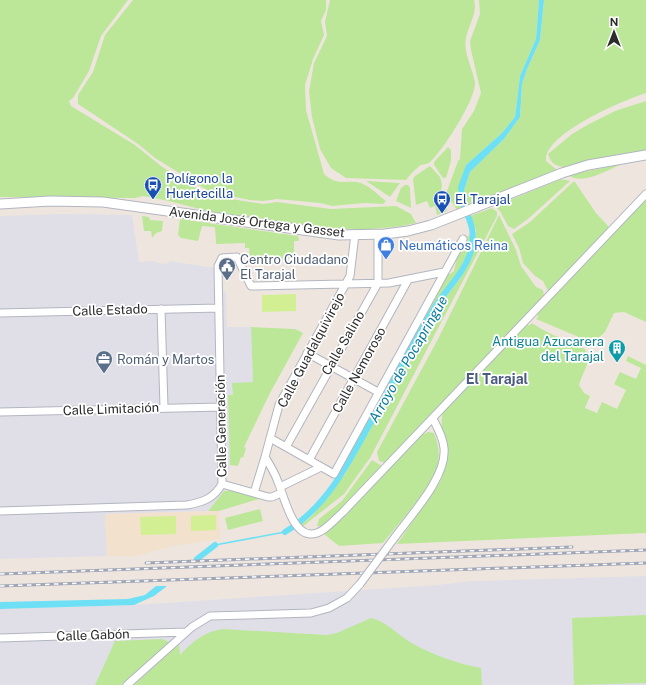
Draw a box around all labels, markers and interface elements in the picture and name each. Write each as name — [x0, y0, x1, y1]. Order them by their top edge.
north arrow — [594, 12, 634, 52]
text: N — [610, 16, 618, 28]
place label: Polígono la Huertecilla — [166, 171, 233, 201]
bus stop icon: Polígono la Huertecilla — [143, 175, 163, 200]
bus stop icon: El Tarajal — [432, 189, 452, 214]
place label: El Tarajal — [455, 192, 511, 207]
street label: Avenida José Ortega y Gasset — [168, 204, 346, 240]
shop icon: Neumáticos Reina — [376, 235, 396, 260]
place label: Neumáticos Reina — [399, 238, 508, 253]
place label: Centro Ciudadano El Tarajal — [240, 252, 348, 282]
public building icon: Centro Ciudadano El Tarajal — [217, 256, 237, 281]
street label: Calle Guadalquivirejo — [274, 290, 348, 410]
water label: Arroyo de Pocapringue — [365, 293, 451, 425]
street label: Calle Estado — [72, 301, 148, 319]
street label: Calle Salino — [319, 308, 367, 378]
street label: Calle Nemoroso — [329, 324, 389, 416]
place label: Antigua Azucarera del Tarajal — [492, 334, 604, 364]
building icon: Antigua Azucarera del Tarajal — [607, 338, 627, 363]
office icon: Román y Martos — [94, 349, 114, 374]
place label: Román y Martos — [117, 352, 214, 367]
district label: El Tarajal — [466, 371, 529, 387]
street label: Calle Generación — [213, 375, 229, 477]
street label: Calle Limitación — [63, 400, 159, 418]
street label: Calle Gabón — [56, 626, 130, 644]

